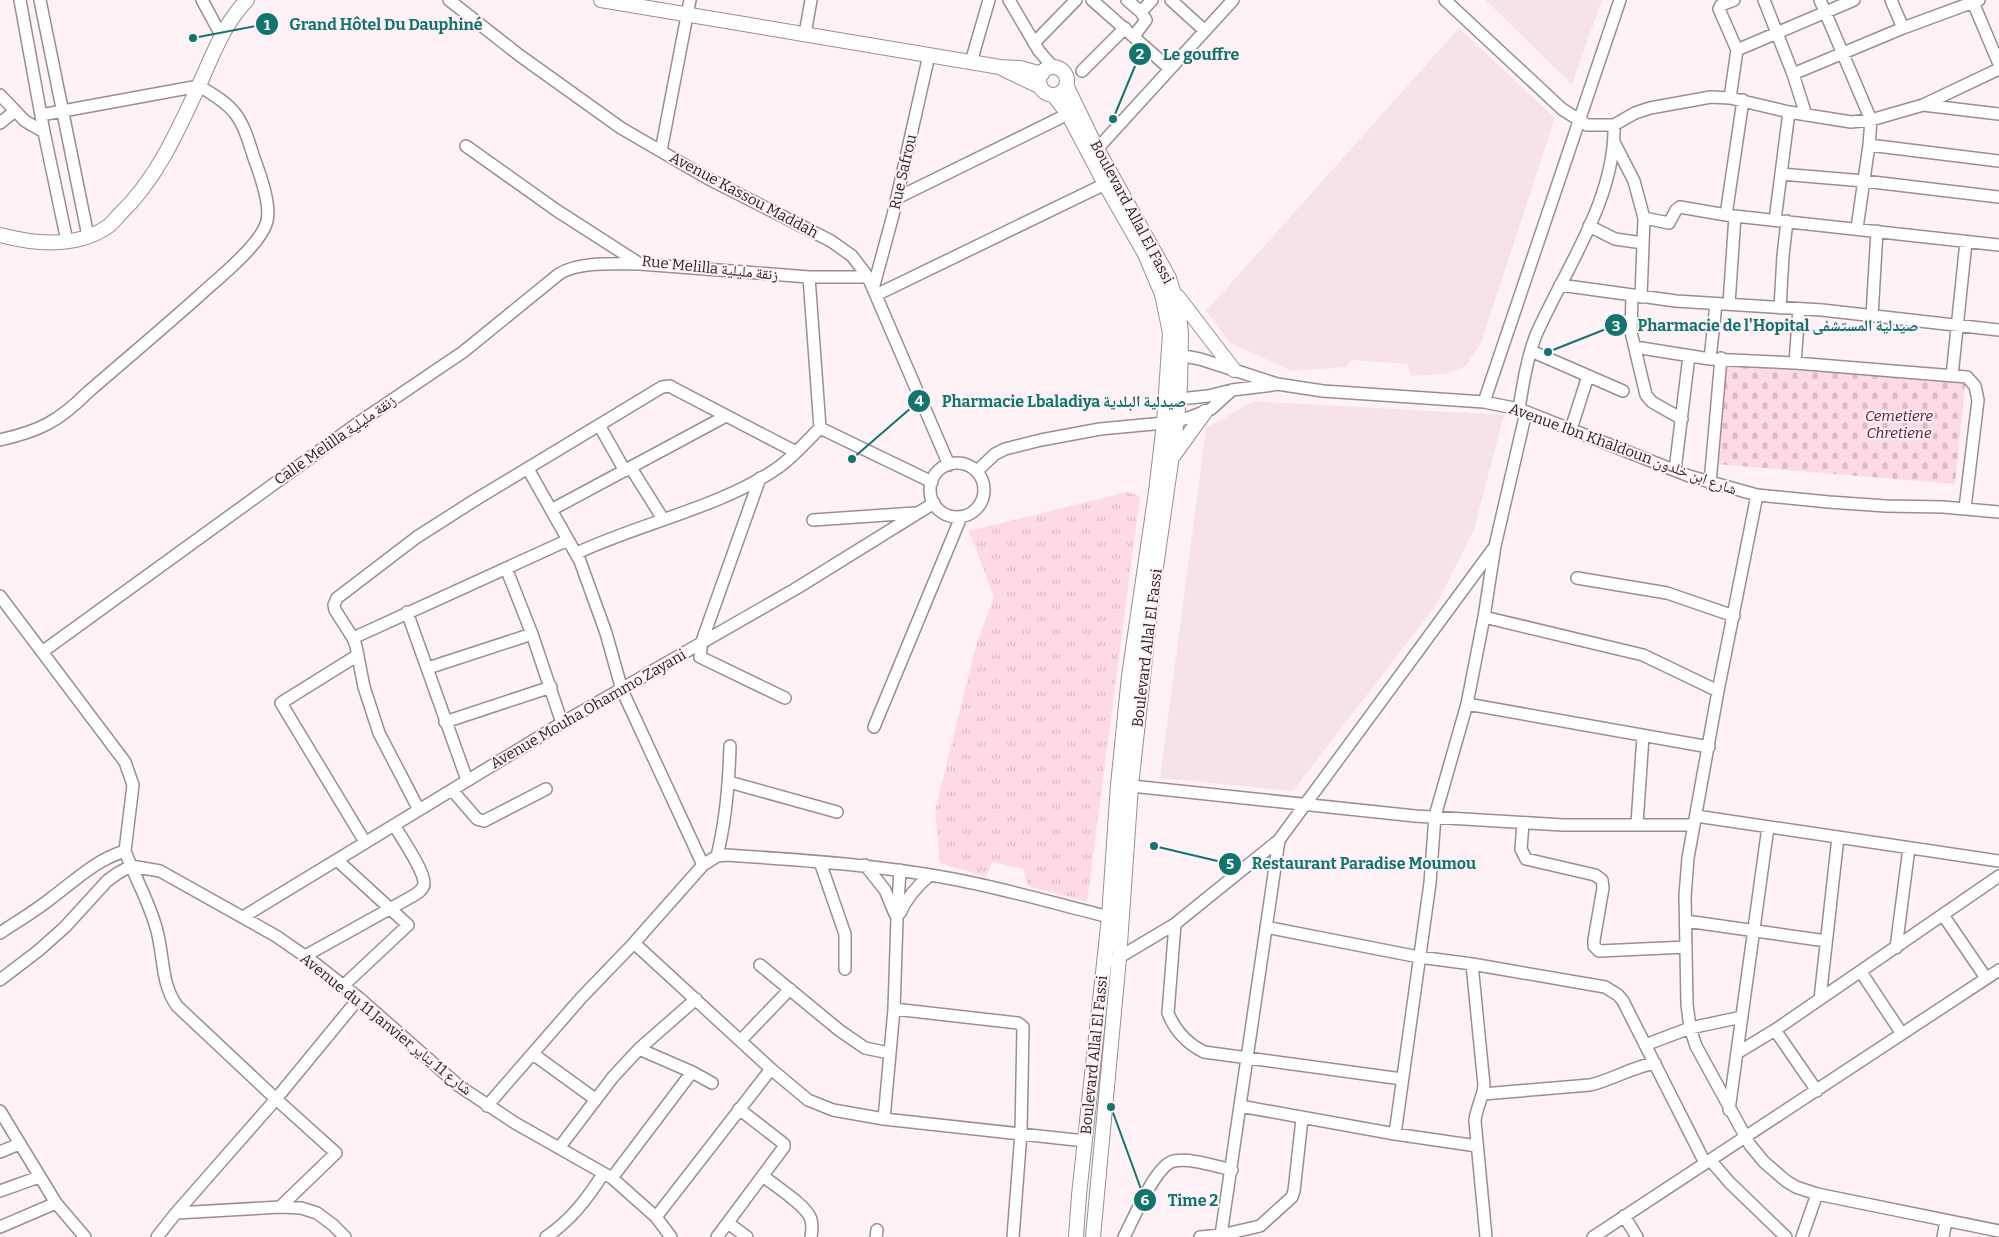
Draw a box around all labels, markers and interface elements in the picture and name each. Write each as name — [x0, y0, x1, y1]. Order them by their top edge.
callout: Grand Hôtel Du Dauphiné — [254, 9, 492, 40]
text: Grand Hôtel Du Dauphiné — [289, 15, 483, 34]
text: 1 — [264, 16, 271, 34]
callout: Le gouffre — [1128, 38, 1249, 69]
text: 2 — [1136, 45, 1144, 63]
text: Le gouffre — [1163, 45, 1239, 64]
street label: Rue Safrou — [886, 133, 920, 211]
street label: Boulevard Allal El Fassi — [1087, 137, 1178, 287]
street label: Avenue Kassou Maddah — [667, 148, 822, 242]
street label: Rue Melilla زنقة مليلية — [641, 252, 779, 284]
callout: Pharmacie de l'Hopital صيدلية المستشفى — [1603, 310, 1929, 341]
text: Pharmacie de l'Hopital صيدلية المستشفى — [1638, 316, 1918, 335]
text: 3 — [1612, 317, 1620, 335]
callout: Pharmacie Lbaladiya صيدلية البلدية — [907, 385, 1196, 416]
street label: Calle Melilla زنقة مليلية — [271, 391, 399, 489]
text: 4 — [914, 392, 924, 410]
text: Pharmacie Lbaladiya صيدلية البلدية — [942, 392, 1186, 411]
street label: Avenue Ibn Khaldoun شارع ابن خلدون — [1506, 399, 1739, 500]
park label: Cemetiere Chretiene — [1865, 407, 1933, 442]
street label: Boulevard Allal El Fassi — [1128, 567, 1166, 728]
street label: Avenue Mouha Ohammo Zayani — [487, 645, 690, 773]
callout: Restaurant Paradise Moumou — [1217, 848, 1486, 879]
text: Restaurant Paradise Moumou — [1252, 854, 1476, 873]
text: 5 — [1226, 855, 1234, 873]
street label: Avenue du 11 Janvier شارع 11 يناير — [296, 949, 475, 1100]
street label: Boulevard Allal El Fassi — [1077, 974, 1111, 1135]
callout: Time 2 — [1132, 1185, 1228, 1216]
text: 6 — [1141, 1191, 1150, 1209]
text: Time 2 — [1168, 1191, 1218, 1210]

